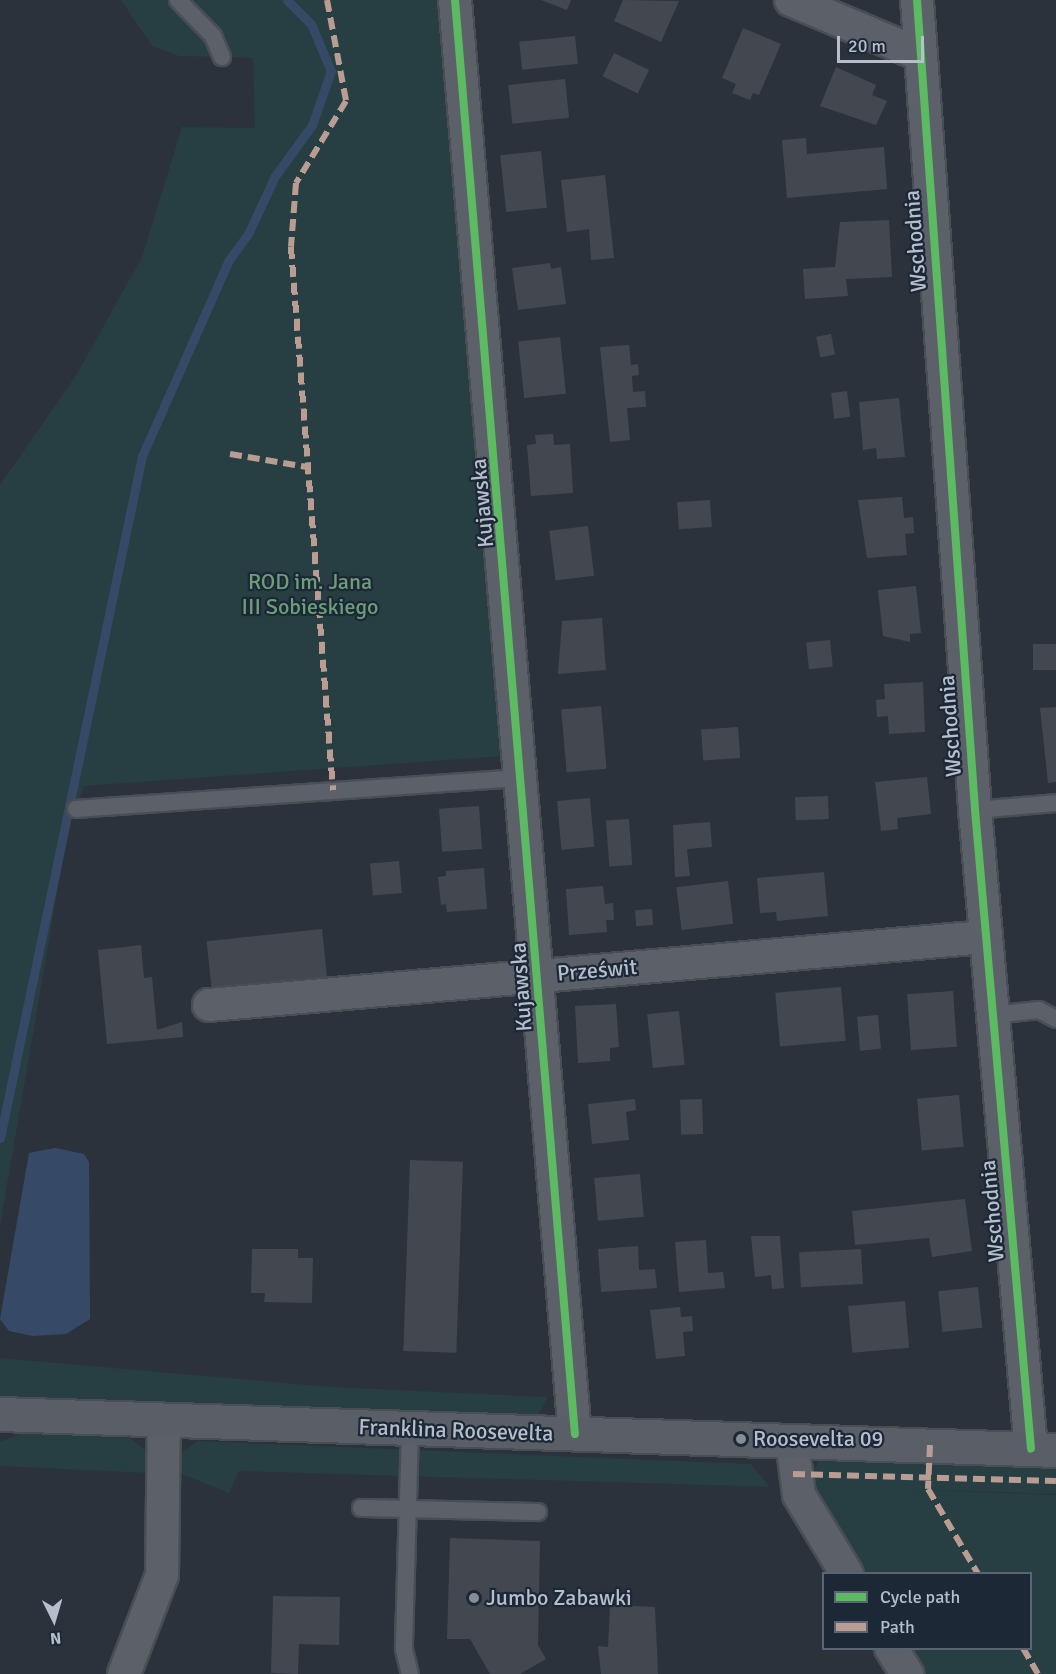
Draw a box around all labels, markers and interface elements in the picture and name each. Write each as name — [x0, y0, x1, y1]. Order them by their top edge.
scale bar — [840, 24, 927, 62]
text: 20 m — [848, 35, 886, 57]
street label: Wschodnia — [898, 189, 932, 293]
street label: Kujawska — [465, 457, 499, 549]
park label: ROD im. Jana III Sobieskiego — [242, 568, 378, 620]
street label: Wschodnia — [933, 674, 967, 778]
street label: Kujawska — [505, 941, 537, 1033]
street label: Prześwit — [556, 953, 638, 987]
street label: Wschodnia — [974, 1159, 1010, 1263]
street label: Franklina Roosevelta — [358, 1413, 554, 1447]
place label: Roosevelta 09 — [753, 1426, 883, 1452]
marker: Roosevelta 09 — [734, 1432, 748, 1446]
legend — [822, 1572, 1032, 1650]
place label: Jumbo Zabawki — [486, 1585, 632, 1611]
text: Cycle path — [880, 1586, 960, 1608]
north arrow — [24, 1590, 84, 1650]
marker: Jumbo Zabawki — [467, 1591, 481, 1605]
text: Path — [880, 1616, 915, 1638]
text: N — [49, 1627, 62, 1648]

